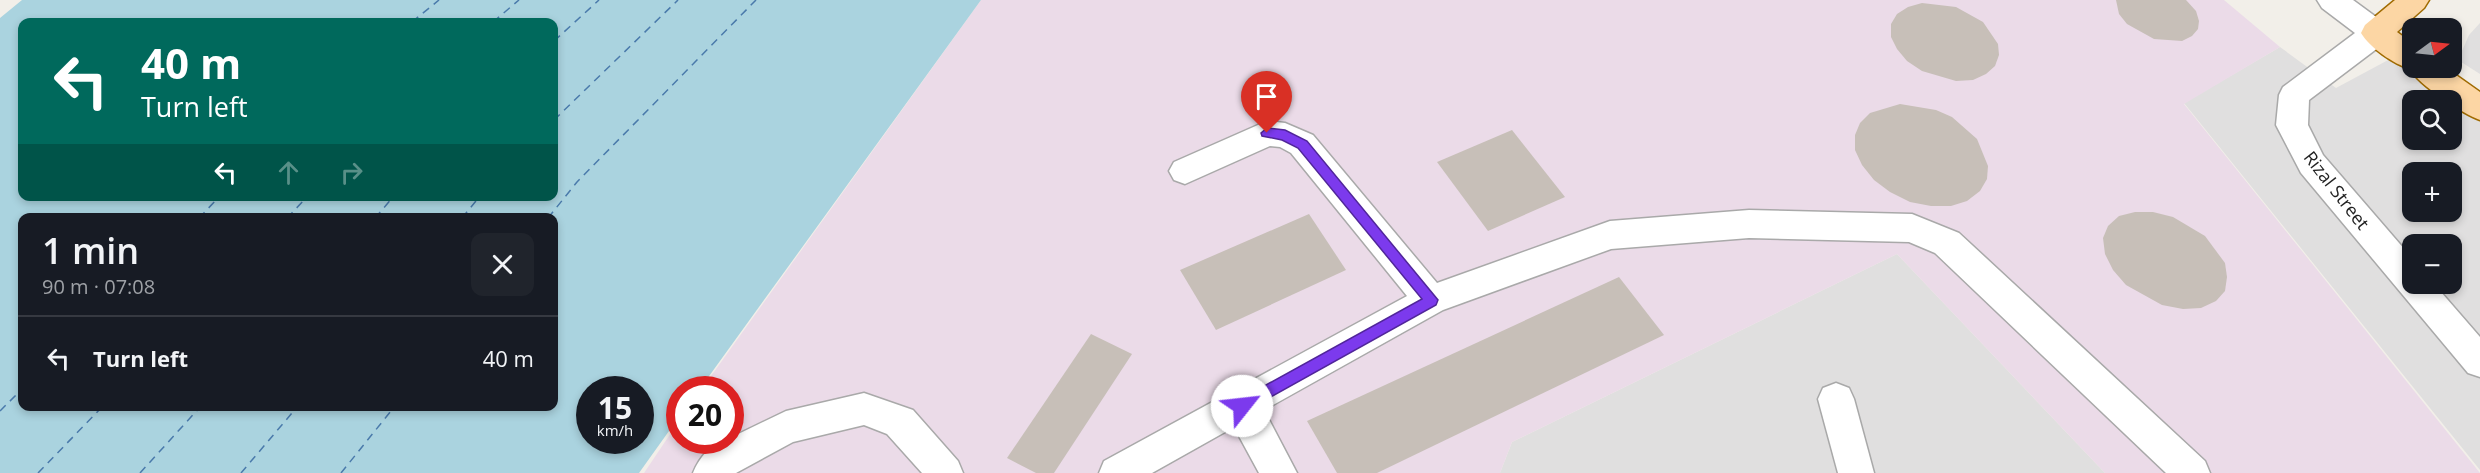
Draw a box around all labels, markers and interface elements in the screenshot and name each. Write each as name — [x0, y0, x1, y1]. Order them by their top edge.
north arrow — [2402, 18, 2462, 78]
map controls — [2402, 18, 2462, 294]
text: 40 m — [141, 34, 241, 91]
icon: left — [42, 42, 120, 120]
pin — [1241, 71, 1292, 133]
icon: arrive — [1250, 80, 1283, 113]
text: Turn left — [141, 88, 248, 125]
button: search — [2402, 90, 2462, 150]
street label: Rizal Street — [2299, 146, 2375, 234]
icon: left — [209, 156, 242, 189]
icon: ahead — [272, 156, 305, 189]
icon: right — [335, 156, 368, 189]
button: + — [2402, 162, 2462, 222]
text: 1 min — [42, 226, 139, 275]
button: close — [471, 233, 534, 296]
button: − — [2402, 234, 2462, 294]
text: 90 m · 07:08 — [42, 273, 155, 300]
icon: left — [42, 342, 75, 375]
text: Turn left — [93, 343, 188, 373]
text: 40 m — [483, 343, 534, 373]
position arrow — [1210, 374, 1274, 438]
speed limit sign: 20 — [666, 376, 744, 454]
text: 15 — [598, 387, 632, 428]
text: km/h — [597, 420, 633, 440]

